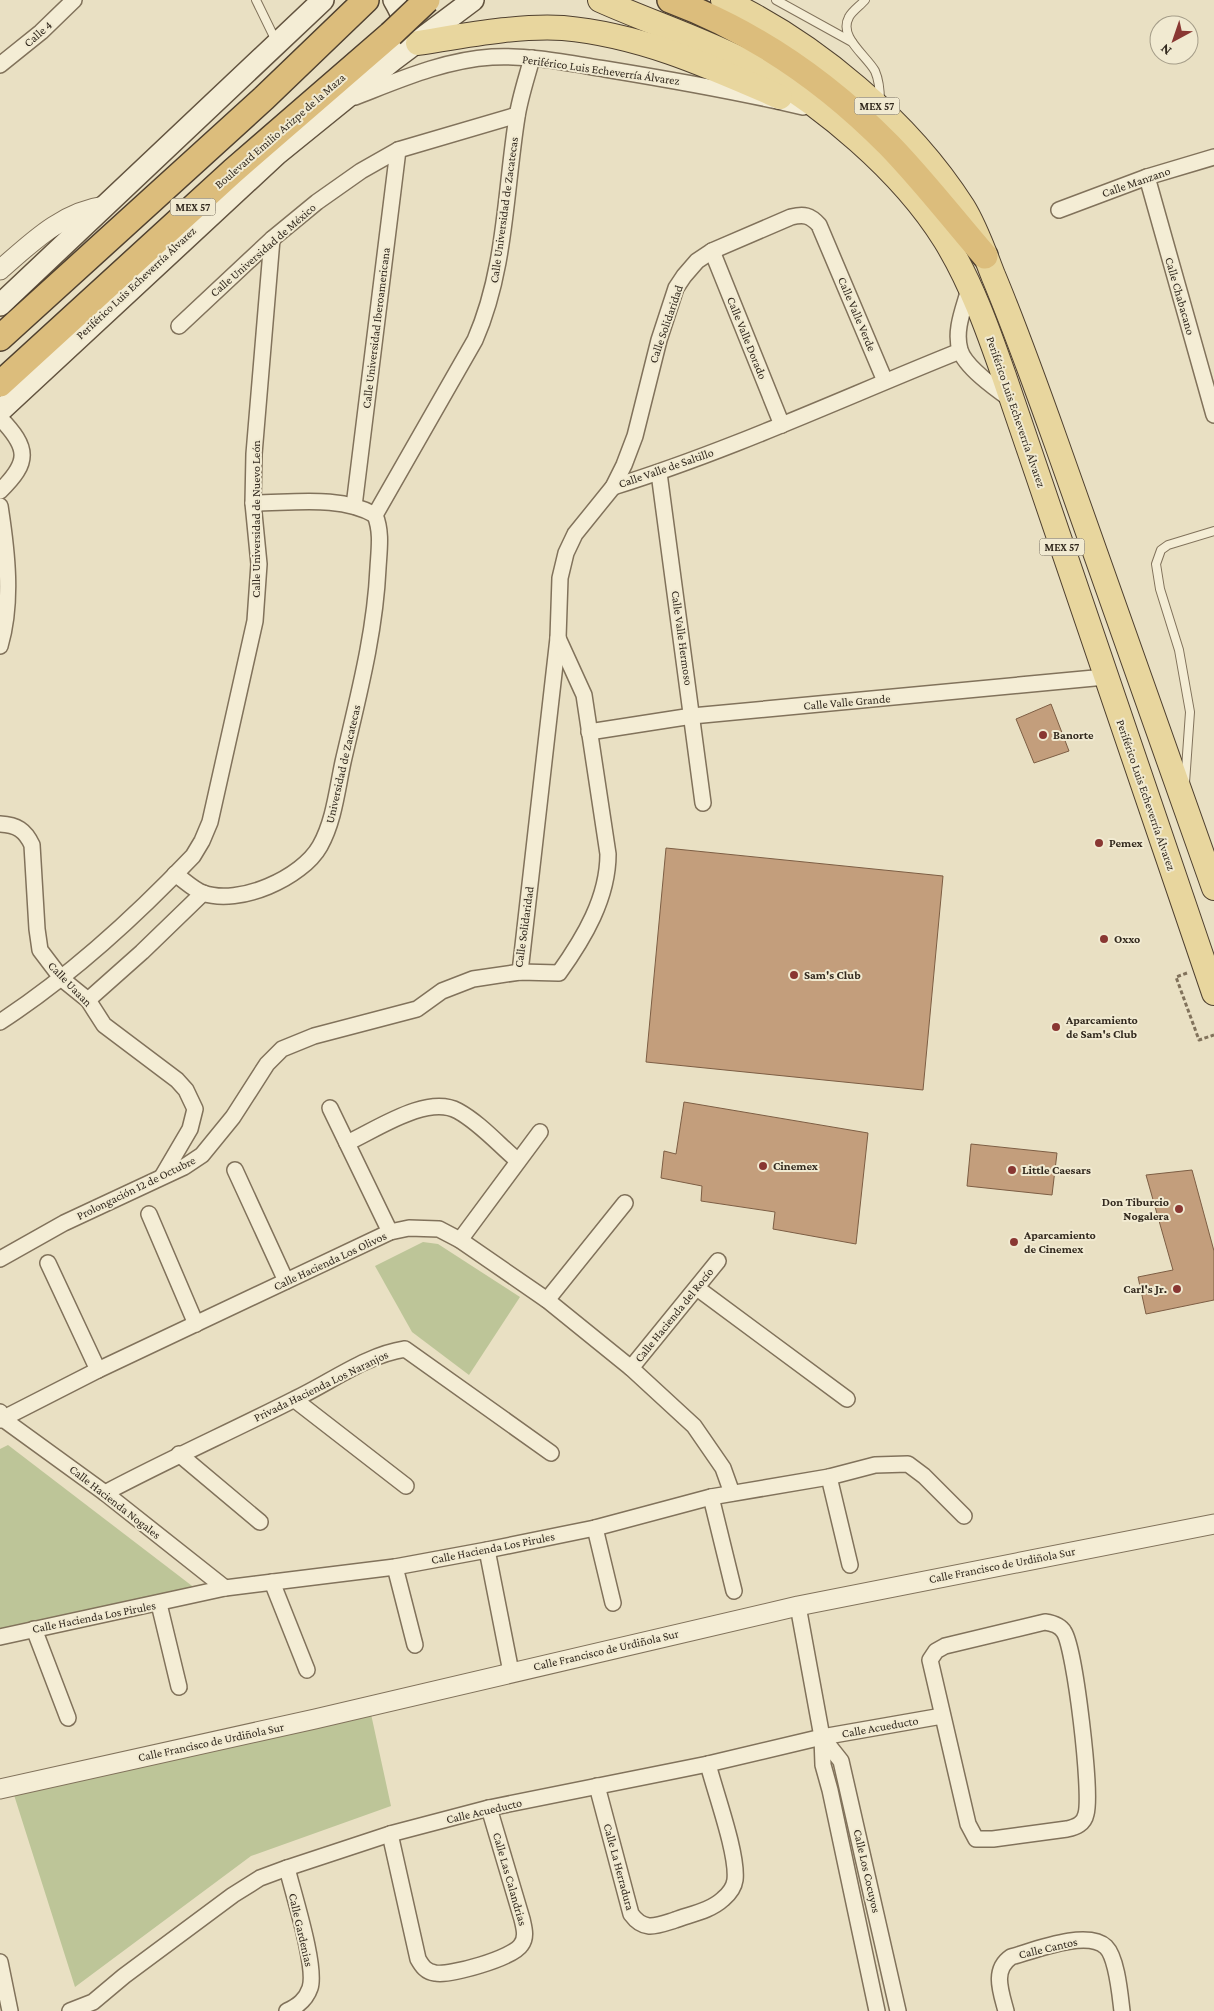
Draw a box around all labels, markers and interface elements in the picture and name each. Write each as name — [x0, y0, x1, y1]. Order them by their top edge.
north arrow — [1149, 15, 1199, 65]
street label: Calle 4 — [21, 18, 55, 50]
text: N — [1156, 40, 1174, 59]
street label: Periférico Luis Echeverría Álvarez — [521, 52, 681, 88]
street label: Boulevard Emilio Arizpe de la Maza — [212, 70, 349, 192]
road number: MEX 57 — [854, 98, 900, 114]
street label: Calle Universidad de Zacatecas — [487, 136, 521, 284]
street label: Calle Manzano — [1100, 164, 1172, 200]
road number: MEX 57 — [170, 198, 216, 216]
street label: Calle Universidad de México — [207, 200, 319, 300]
street label: Periférico Luis Echeverría Álvarez — [73, 224, 199, 342]
street label: Calle Universidad Iberoamericana — [359, 246, 393, 409]
street label: Calle Chabacano — [1162, 256, 1198, 336]
street label: Calle Valle Verde — [835, 275, 879, 353]
street label: Calle Solidaridad — [646, 282, 686, 365]
street label: Calle Valle Dorado — [724, 295, 770, 381]
street label: Periférico Luis Echeverría Álvarez — [984, 335, 1048, 489]
street label: Calle Universidad de Nuevo León — [249, 440, 263, 598]
street label: Calle Valle de Saltillo — [617, 445, 715, 491]
road number: MEX 57 — [1040, 538, 1084, 556]
street label: Calle Valle Hermoso — [668, 590, 696, 686]
street label: Calle Valle Grande — [803, 691, 891, 713]
street label: Universidad de Zacatecas — [323, 703, 364, 825]
street label: Periférico Luis Echeverría Álvarez — [1114, 718, 1178, 872]
place label: Banorte — [1053, 728, 1094, 742]
marker: Banorte — [1037, 729, 1049, 741]
place label: Pemex — [1109, 836, 1144, 850]
marker: Pemex — [1093, 837, 1105, 849]
street label: Calle Solidaridad — [511, 885, 537, 968]
place label: Oxxo — [1114, 932, 1140, 946]
marker: Oxxo — [1098, 933, 1110, 945]
street label: Calle Uaaan — [45, 959, 95, 1010]
place label: Sam's Club — [804, 968, 861, 982]
marker: Sam's Club — [788, 969, 800, 981]
place label: Aparcamiento de Sam's Club — [1065, 1013, 1138, 1041]
marker: Aparcamiento de Sam's Club — [1050, 1021, 1062, 1033]
street label: Prolongación 12 de Octubre — [74, 1153, 198, 1223]
place label: Cinemex — [773, 1159, 819, 1173]
marker: Cinemex — [757, 1160, 769, 1172]
place label: Little Caesars — [1022, 1163, 1091, 1177]
marker: Little Caesars — [1006, 1164, 1018, 1176]
place label: Don Tiburcio Nogalera — [1102, 1195, 1169, 1223]
marker: Don Tiburcio Nogalera — [1173, 1203, 1185, 1215]
place label: Aparcamiento de Cinemex — [1023, 1228, 1096, 1256]
street label: Calle Hacienda Los Olivos — [271, 1229, 389, 1293]
marker: Aparcamiento de Cinemex — [1008, 1236, 1020, 1248]
street label: Calle Hacienda del Rocío — [632, 1265, 716, 1365]
place label: Carl's Jr. — [1123, 1282, 1167, 1296]
marker: Carl's Jr. — [1171, 1283, 1183, 1295]
street label: Privada Hacienda Los Naranjos — [251, 1347, 391, 1425]
street label: Calle Hacienda Nogales — [67, 1462, 164, 1542]
street label: Calle Hacienda Los Pirules — [430, 1529, 556, 1567]
street label: Calle Francisco de Urdiñola Sur — [928, 1544, 1077, 1586]
street label: Calle Hacienda Los Pirules — [31, 1598, 157, 1636]
street label: Calle Francisco de Urdiñola Sur — [532, 1626, 681, 1674]
street label: Calle Acueducto — [841, 1713, 919, 1741]
street label: Calle Francisco de Urdiñola Sur — [137, 1720, 286, 1764]
street label: Calle Acueducto — [445, 1795, 523, 1827]
street label: Calle La Herradura — [601, 1822, 637, 1912]
street label: Calle Los Cocuyos — [851, 1828, 884, 1915]
street label: Calle Las Calandrias — [490, 1831, 530, 1928]
street label: Calle Gardenias — [286, 1892, 316, 1968]
street label: Calle Cantos — [1017, 1934, 1079, 1962]

